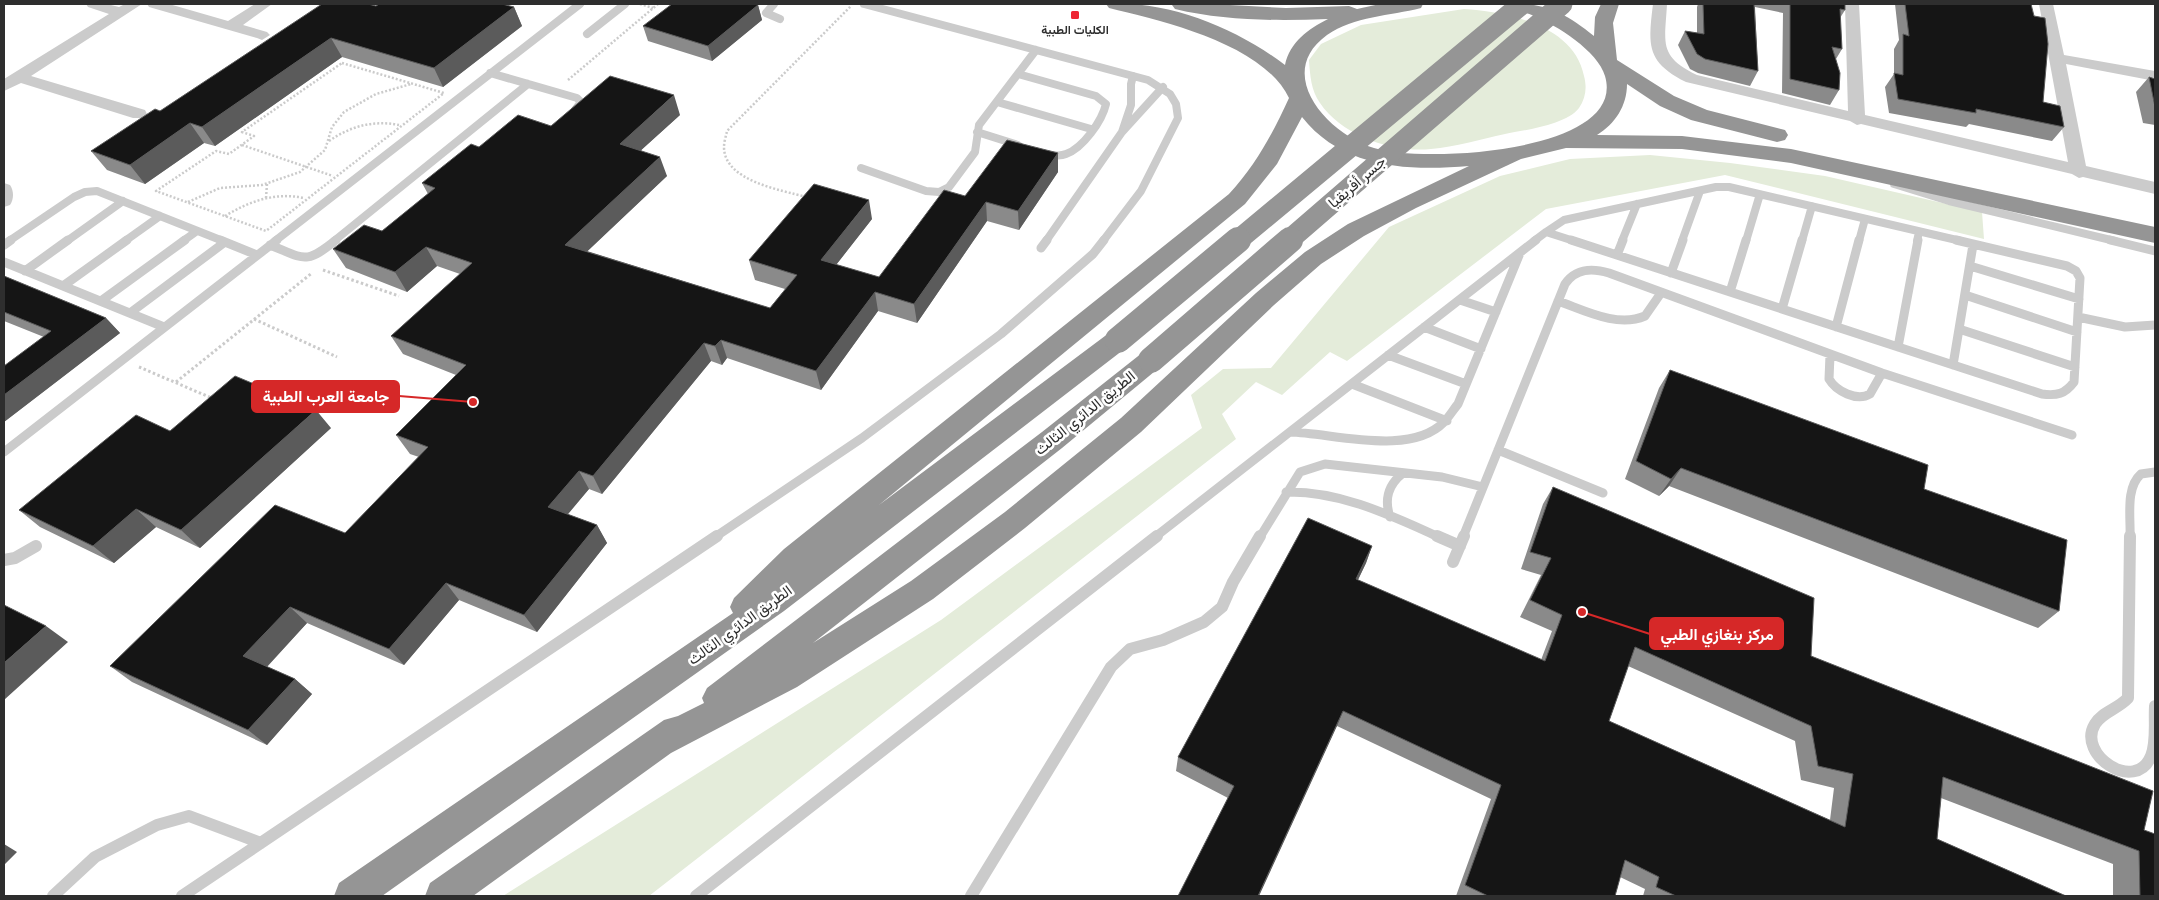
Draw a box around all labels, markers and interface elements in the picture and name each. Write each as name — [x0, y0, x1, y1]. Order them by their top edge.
marker: الكليات الطبية — [1069, 9, 1081, 21]
place label: الكليات الطبية — [1041, 23, 1109, 37]
street label: جسر أفريقيا — [1325, 152, 1389, 212]
street label: الطريق الدائري الثالث — [1031, 367, 1141, 462]
callout: جامعة العرب الطبية — [252, 381, 399, 412]
text: جامعة العرب الطبية — [263, 387, 389, 407]
street label: الطريق الدائري الثالث — [685, 581, 798, 672]
callout: مركز بنغازي الطبي — [1650, 618, 1783, 649]
text: مركز بنغازي الطبي — [1660, 625, 1774, 648]

